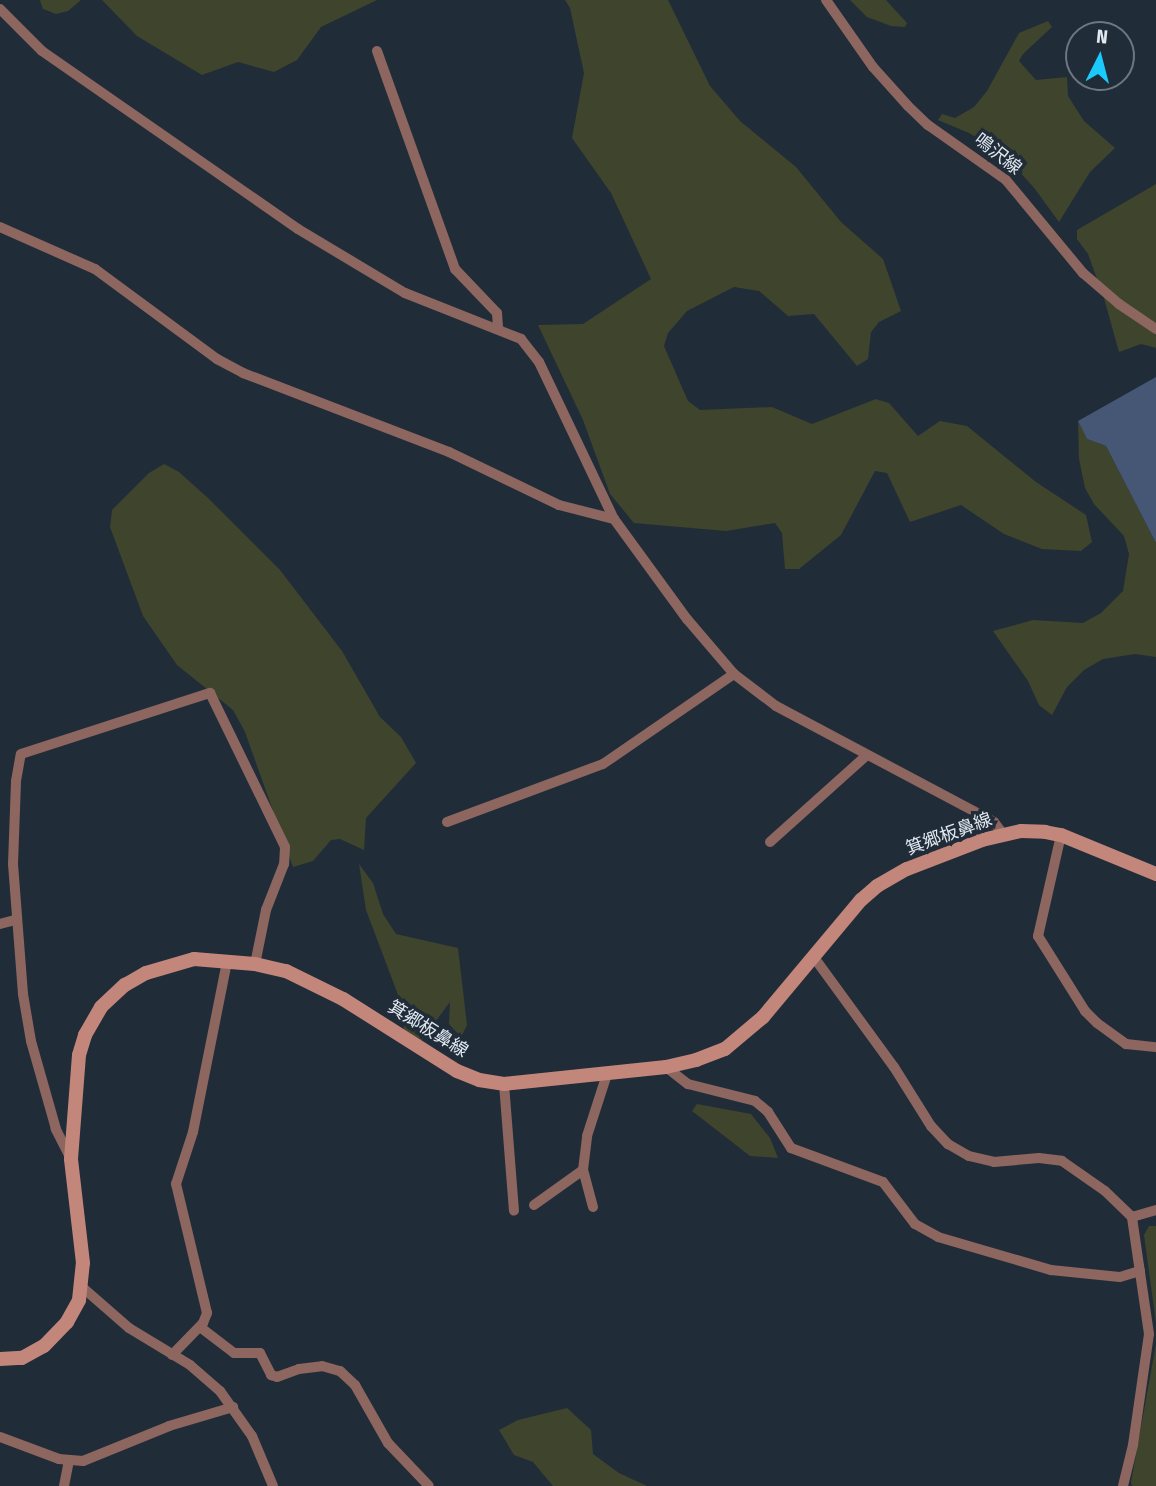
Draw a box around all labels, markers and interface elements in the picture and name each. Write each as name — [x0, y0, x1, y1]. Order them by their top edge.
north arrow — [1065, 21, 1135, 91]
text: N — [1095, 25, 1109, 49]
street label: 鳴沢線 — [970, 129, 1026, 179]
street label: 箕郷板鼻線 — [903, 808, 995, 860]
street label: 箕郷板鼻線 — [384, 996, 472, 1062]

